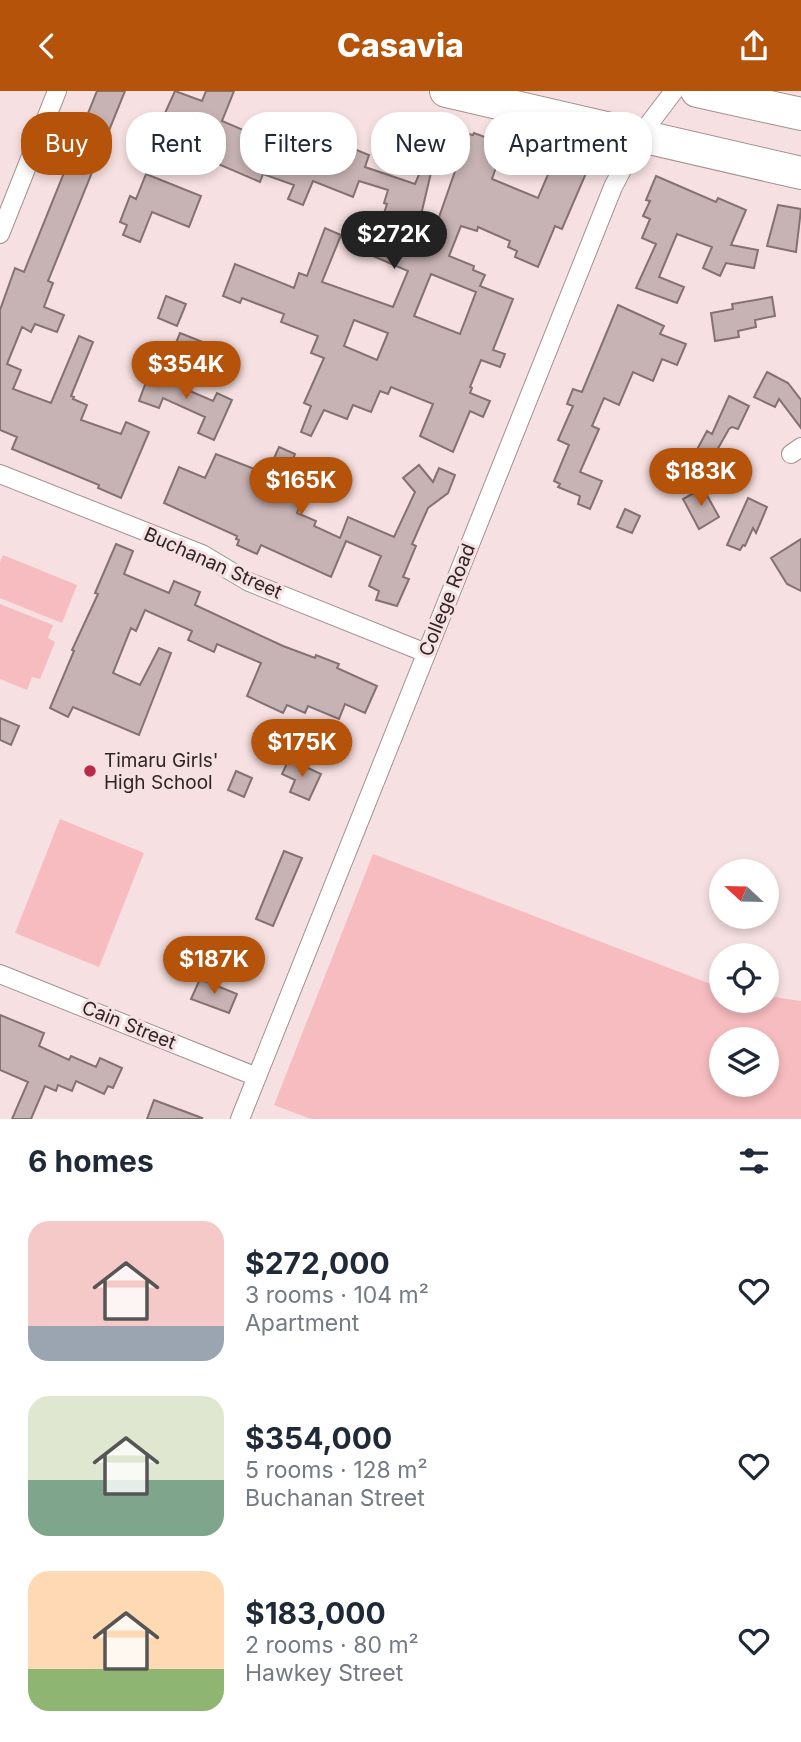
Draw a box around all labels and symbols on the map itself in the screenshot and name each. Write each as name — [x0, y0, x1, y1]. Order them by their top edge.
pin: $272K — [345, 211, 443, 271]
pin: $354K — [137, 341, 235, 401]
pin: $183K — [652, 449, 750, 508]
pin: $165K — [252, 457, 350, 517]
street label: Buchanan Street — [140, 522, 286, 604]
street label: College Road — [414, 540, 480, 660]
pin: $175K — [253, 719, 351, 779]
place label: Timaru Girls' High School — [104, 749, 218, 794]
marker: Timaru Girls' High School — [82, 763, 98, 779]
north arrow — [709, 859, 779, 929]
pin: $187K — [165, 937, 263, 996]
street label: Cain Street — [79, 996, 179, 1054]

